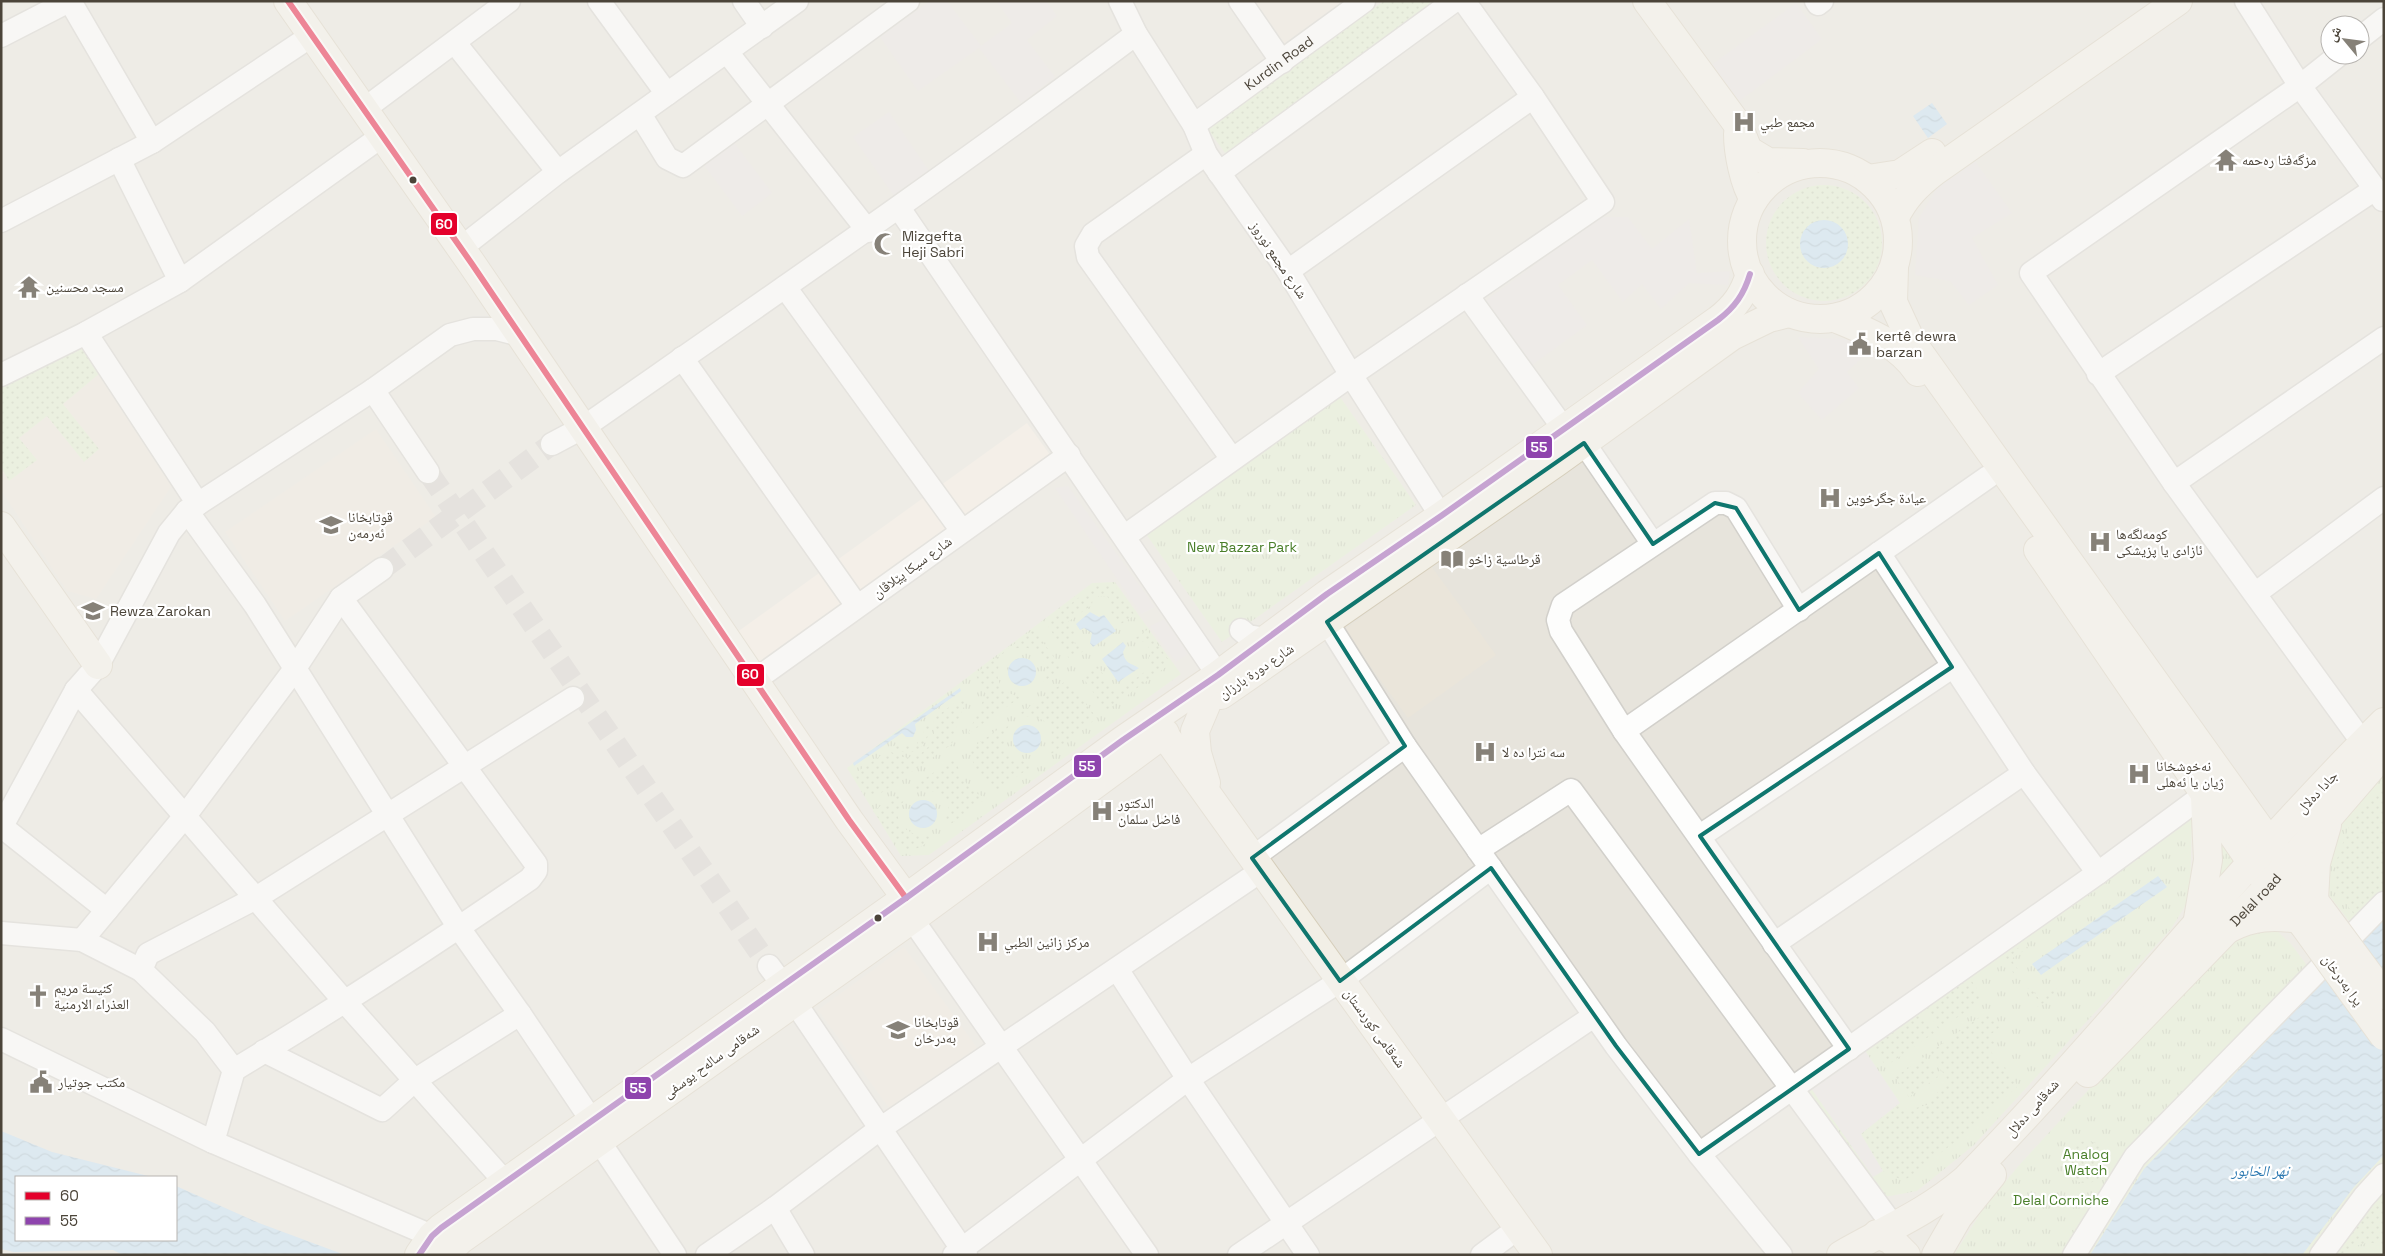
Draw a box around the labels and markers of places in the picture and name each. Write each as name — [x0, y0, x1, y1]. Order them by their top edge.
hospital icon: مجمع طبي — [1731, 109, 1757, 135]
place label: مجمع طبي — [1760, 113, 1815, 134]
temple icon: مزگەفتا رەحمە — [2213, 147, 2239, 173]
place label: مزگەفتا رەحمە — [2242, 151, 2316, 169]
unlabelled marker — [408, 175, 418, 185]
place label: Mizgefta Heji Sabri — [902, 227, 964, 261]
mosque icon: Mizgefta Heji Sabri — [872, 231, 898, 257]
temple icon: مسجد محسنين — [16, 274, 42, 300]
place label: مسجد محسنين — [46, 278, 124, 296]
place label: kertê dewra barzan — [1876, 327, 1956, 361]
public building icon: kertê dewra barzan — [1847, 331, 1873, 357]
hospital icon: عيادة جگرخوين — [1817, 485, 1843, 511]
place label: عيادة جگرخوين — [1846, 489, 1926, 507]
place label: قوتابخانا ئه‌رمه‌ن — [348, 508, 393, 542]
school or university icon: قوتابخانا ئه‌رمه‌ن — [318, 512, 344, 538]
place label: کومەلگەھا ئازادی یا پزیشکی — [2116, 525, 2203, 559]
hospital icon: کومەلگەھا ئازادی یا پزیشکی — [2087, 529, 2113, 555]
library icon: قرطاسية زاخو — [1439, 546, 1465, 572]
place label: قرطاسية زاخو — [1468, 550, 1541, 568]
school or university icon: Rewza Zarokan — [80, 598, 106, 624]
place label: Rewza Zarokan — [110, 602, 211, 620]
hospital icon: سه نترا ده لا — [1472, 739, 1498, 765]
place label: سه نترا ده لا — [1502, 743, 1565, 761]
place label: نەخوشخانا ژيان يا ئەهلى — [2156, 757, 2224, 791]
hospital icon: نەخوشخانا ژيان يا ئەهلى — [2126, 761, 2152, 787]
place label: الدكتور فاضل سلمان — [1117, 794, 1181, 828]
hospital icon: الدكتور فاضل سلمان — [1089, 798, 1115, 824]
unlabelled marker — [873, 913, 883, 923]
hospital icon: مركز زانين الطبي — [975, 929, 1001, 955]
place label: مركز زانين الطبي — [1004, 933, 1089, 954]
place label: كنيسة مريم العذراء الارمنية — [54, 979, 129, 1013]
church icon: كنيسة مريم العذراء الارمنية — [25, 983, 51, 1009]
place label: قوتابخانا به‌درخان — [914, 1013, 959, 1047]
school or university icon: قوتابخانا به‌درخان — [885, 1017, 911, 1043]
public building icon: مکتب جوتیار — [28, 1069, 54, 1095]
place label: مکتب جوتیار — [57, 1073, 125, 1091]

